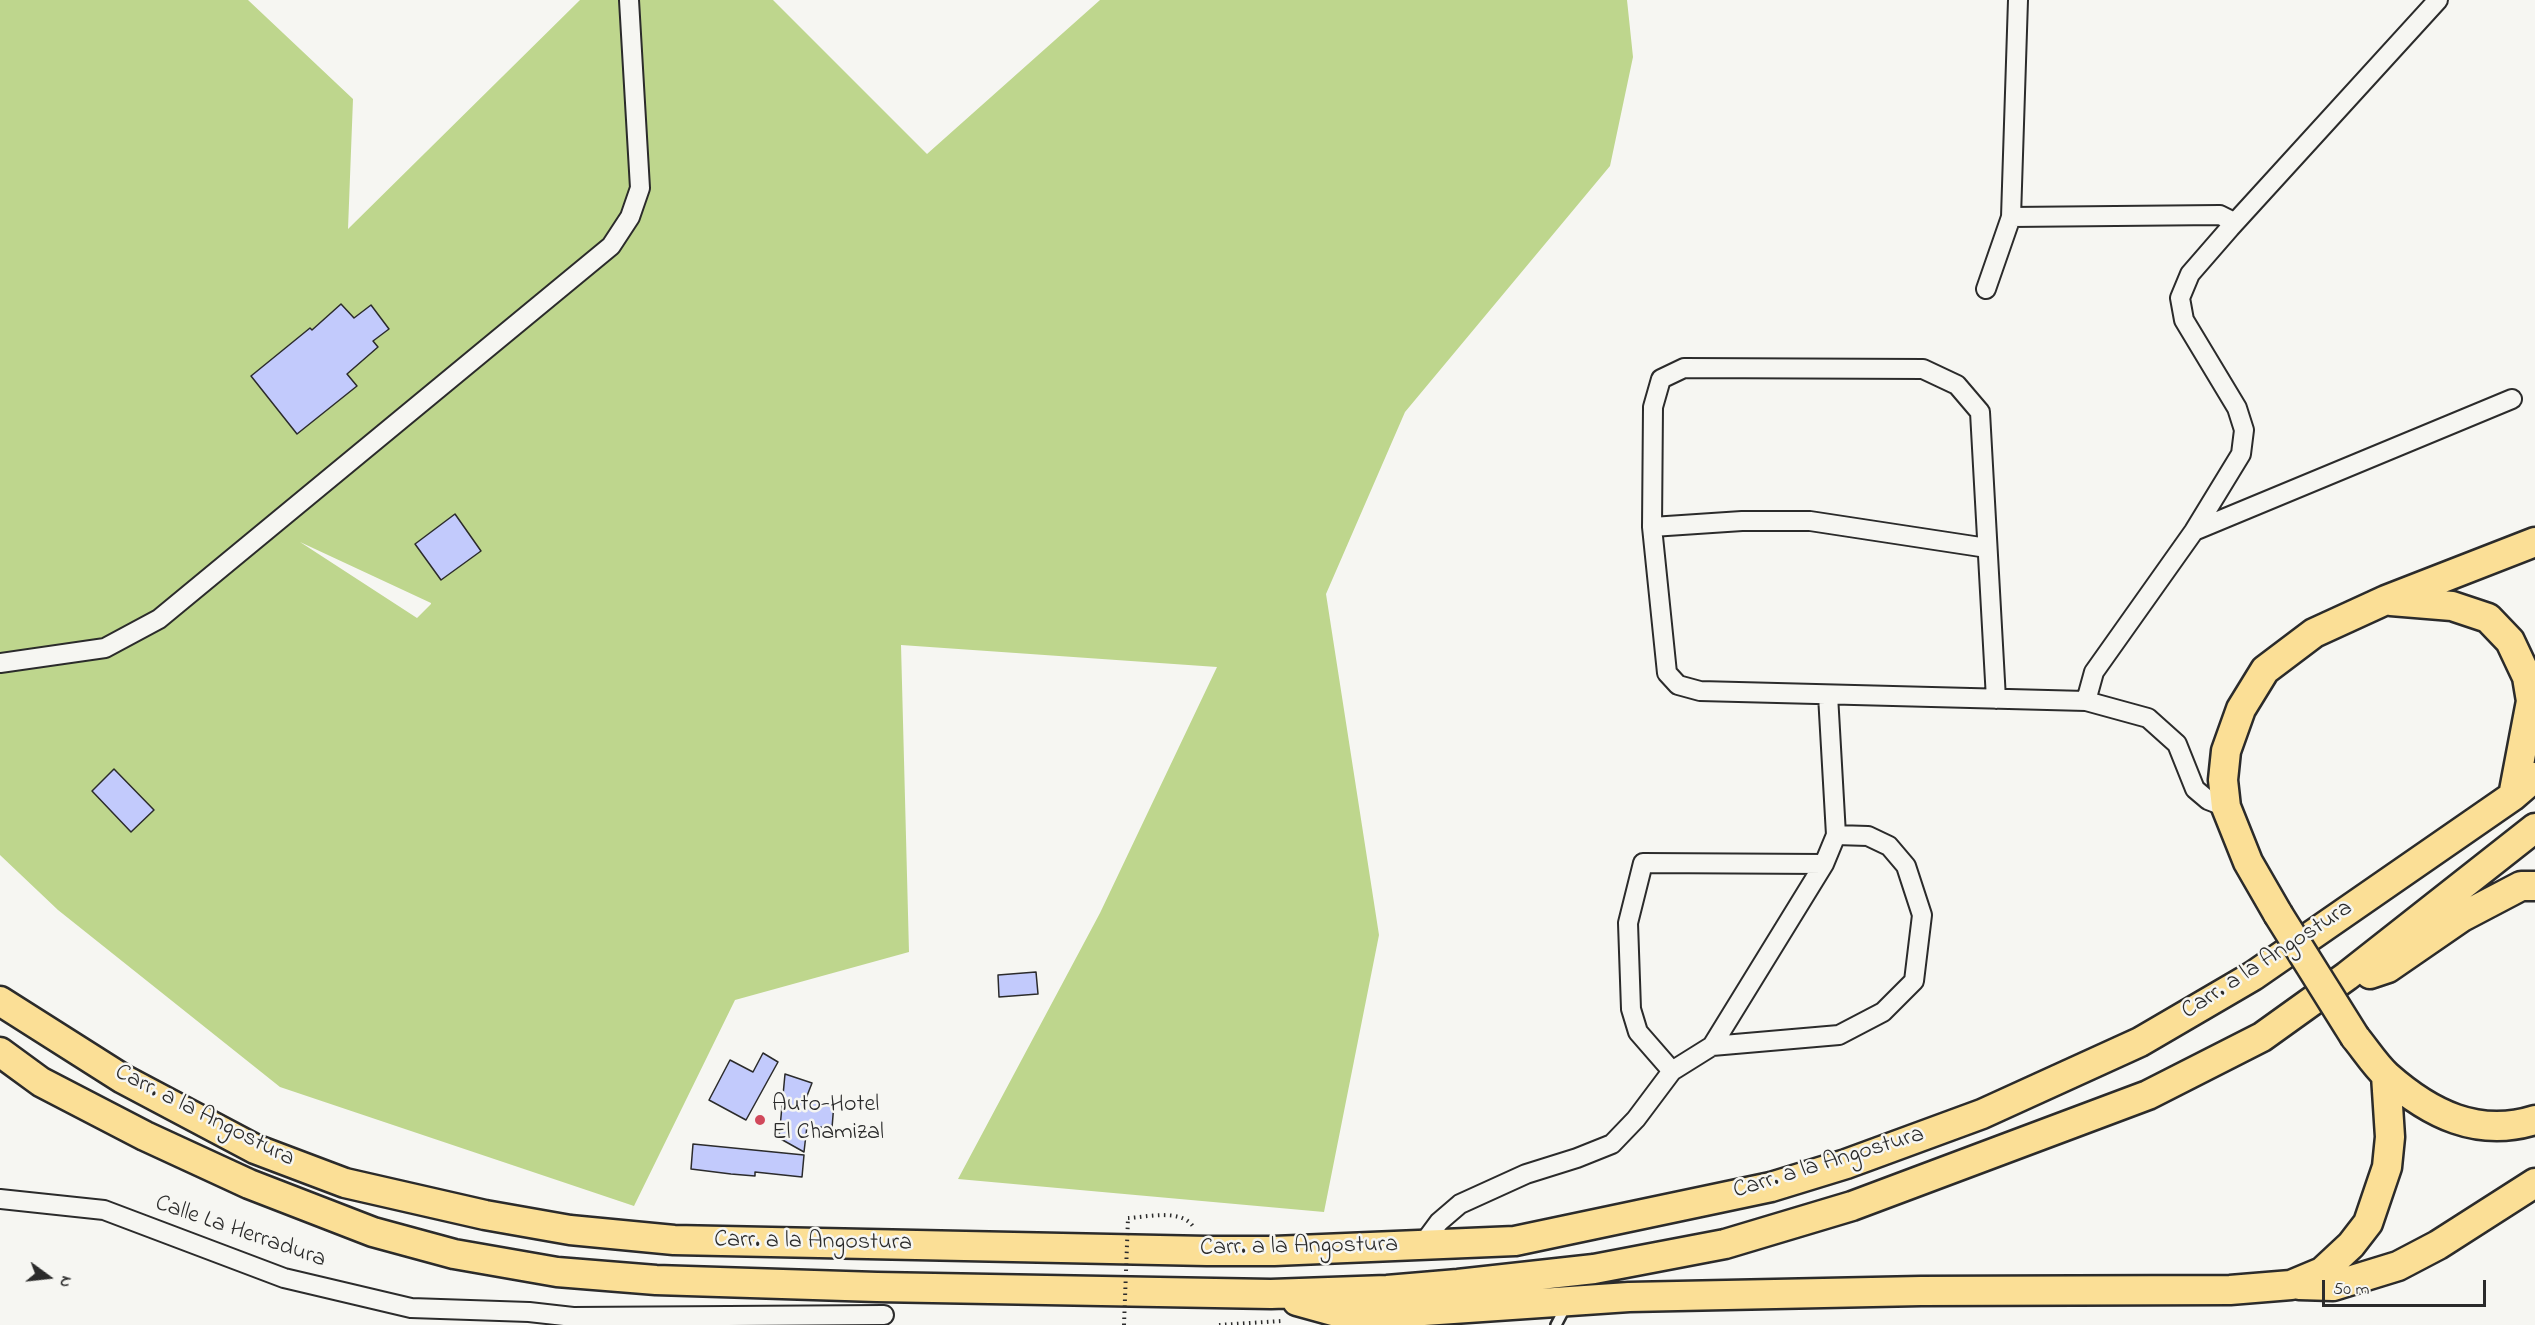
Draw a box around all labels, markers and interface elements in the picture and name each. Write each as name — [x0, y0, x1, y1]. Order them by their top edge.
street label: Carr. a la Angostura — [2177, 895, 2359, 1027]
street label: Carr. a la Angostura — [109, 1059, 299, 1175]
place label: Auto-Hotel El Chamizal — [772, 1092, 884, 1148]
marker: Auto-Hotel El Chamizal — [753, 1113, 767, 1127]
street label: Carr. a la Angostura — [1730, 1121, 1928, 1207]
street label: Calle La Herradura — [151, 1190, 329, 1276]
street label: Carr. a la Angostura — [714, 1227, 912, 1259]
street label: Carr. a la Angostura — [1200, 1232, 1398, 1264]
north arrow — [18, 1247, 78, 1307]
scale bar — [2325, 1268, 2488, 1306]
text: N — [52, 1273, 78, 1290]
text: 50 m — [2333, 1277, 2370, 1303]

